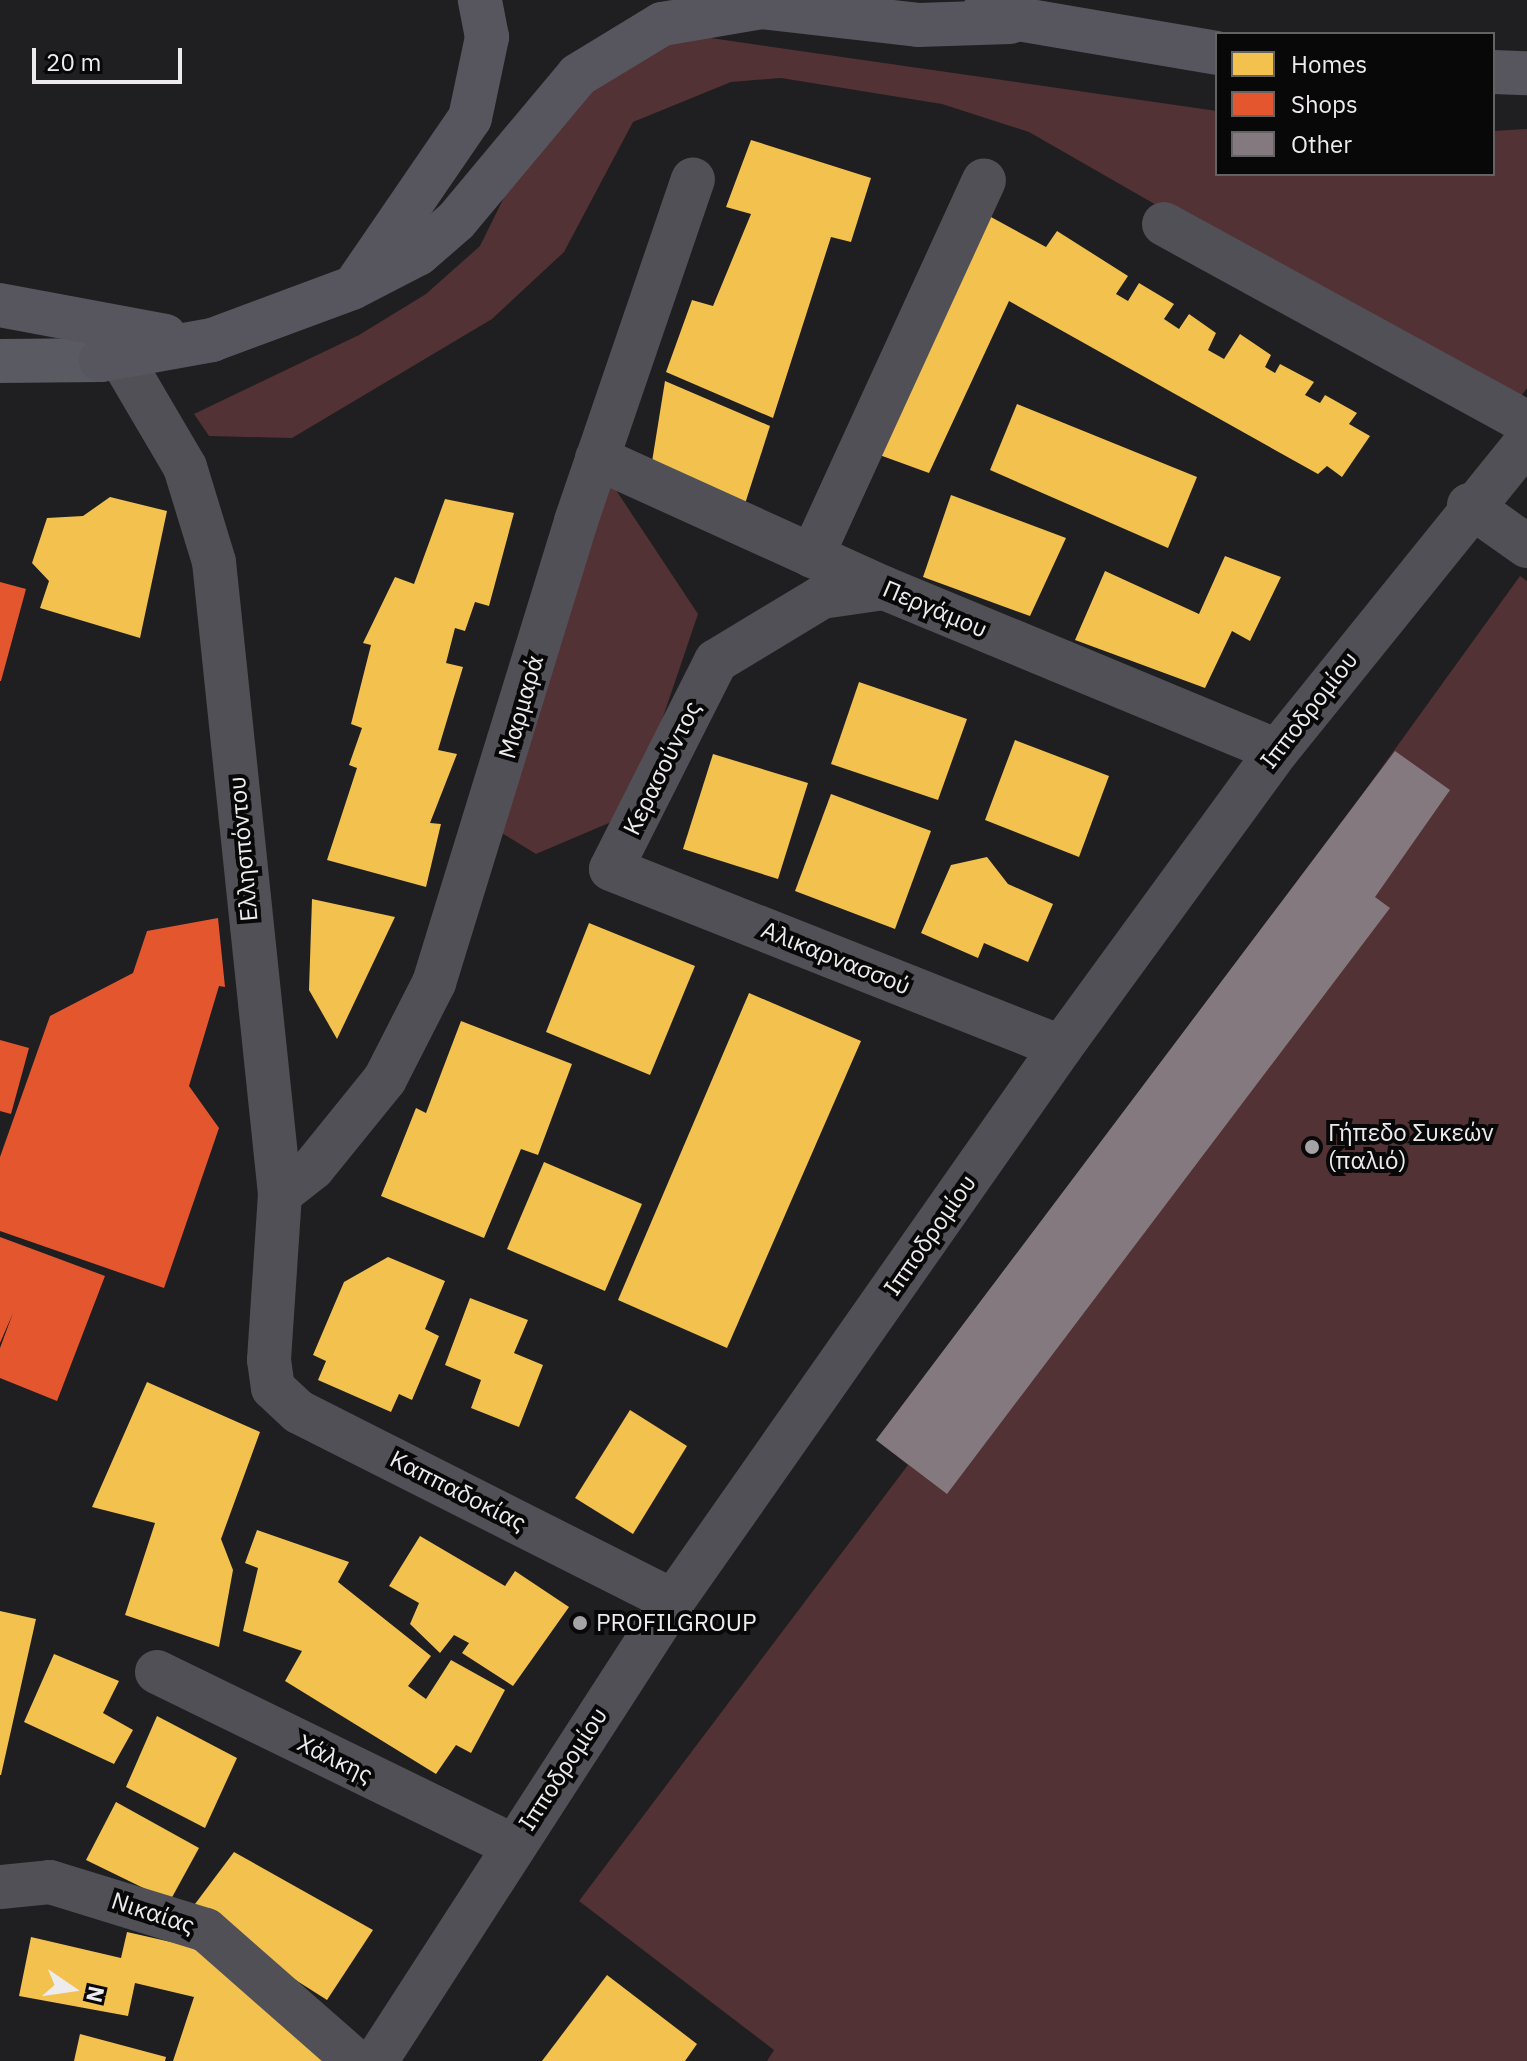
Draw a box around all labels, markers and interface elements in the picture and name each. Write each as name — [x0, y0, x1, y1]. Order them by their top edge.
scale bar — [36, 32, 186, 82]
legend — [1215, 32, 1495, 176]
text: 20 m — [46, 46, 101, 78]
text: Homes — [1291, 48, 1367, 80]
text: Shops — [1291, 88, 1358, 120]
text: Other — [1291, 128, 1352, 160]
street label: Περγάμου — [878, 574, 992, 644]
street label: Ιπποδρομίου — [1254, 646, 1364, 774]
street label: Μαρμαρά — [493, 652, 549, 762]
street label: Κερασούντος — [617, 696, 707, 840]
street label: Ελλησπόντου — [222, 775, 264, 923]
street label: Αλικαρνασσού — [757, 915, 915, 1001]
place label: Γήπεδο Συκεών (παλιό) — [1328, 1119, 1494, 1175]
marker: Γήπεδο Συκεών (παλιό) — [1303, 1138, 1321, 1156]
street label: Ιπποδρομίου — [878, 1169, 982, 1301]
street label: Καππαδοκίας — [385, 1444, 531, 1538]
place label: PROFILGROUP — [596, 1609, 757, 1637]
marker: PROFILGROUP — [571, 1614, 589, 1632]
street label: Ιπποδρομίου — [513, 1702, 613, 1836]
street label: Χάλκης — [293, 1729, 377, 1789]
street label: Νικαίας — [108, 1886, 198, 1940]
north arrow — [32, 1949, 112, 2029]
text: N — [80, 1983, 112, 2006]

